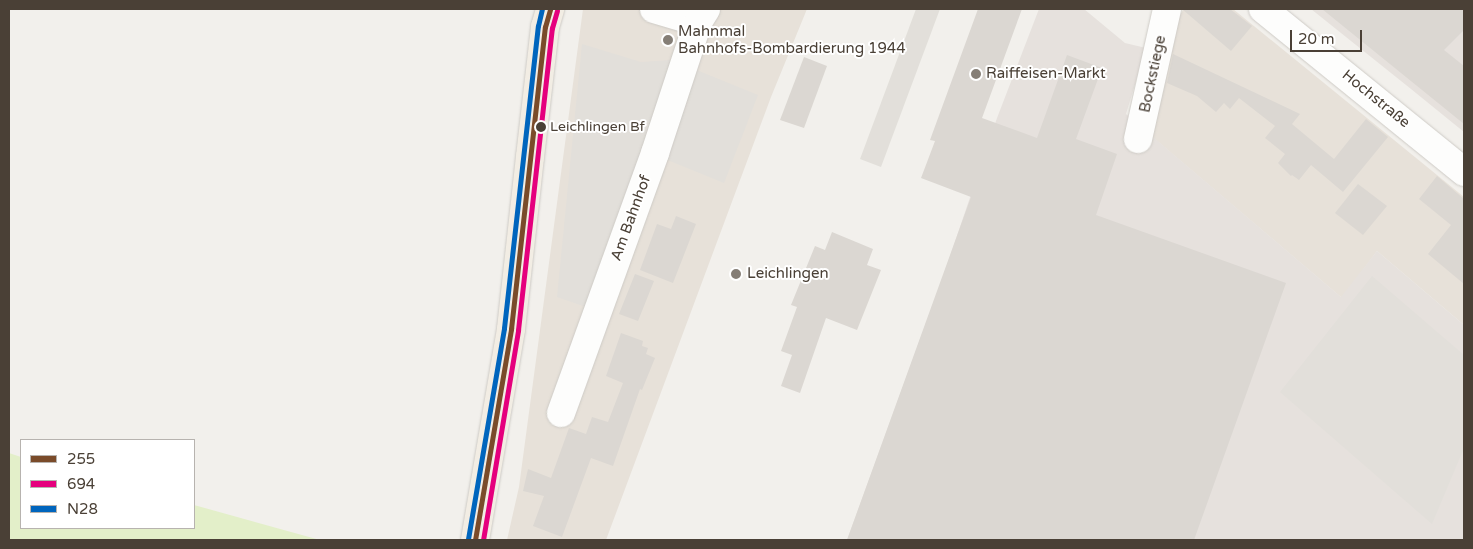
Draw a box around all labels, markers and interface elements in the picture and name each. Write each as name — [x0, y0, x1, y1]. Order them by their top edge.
scale bar — [1293, 20, 1366, 52]
place label: Mahnmal Bahnhofs-Bombardierung 1944 — [678, 22, 906, 57]
text: 20 m — [1298, 30, 1335, 48]
marker: Mahnmal Bahnhofs-Bombardierung 1944 — [662, 34, 674, 46]
street label: Bockstiege — [1136, 34, 1170, 114]
place label: Raiffeisen-Markt — [986, 65, 1106, 83]
street label: Hochstraße — [1338, 66, 1414, 132]
marker: Raiffeisen-Markt — [970, 68, 982, 80]
place label: Leichlingen Bf — [550, 119, 645, 135]
marker: Leichlingen Bf — [536, 122, 546, 132]
street label: Am Bahnhof — [607, 173, 655, 263]
place label: Leichlingen — [747, 265, 829, 283]
marker: Leichlingen — [729, 267, 743, 281]
legend — [20, 439, 195, 529]
text: 255 — [67, 450, 95, 468]
text: 694 — [67, 475, 95, 493]
text: N28 — [67, 500, 98, 518]

